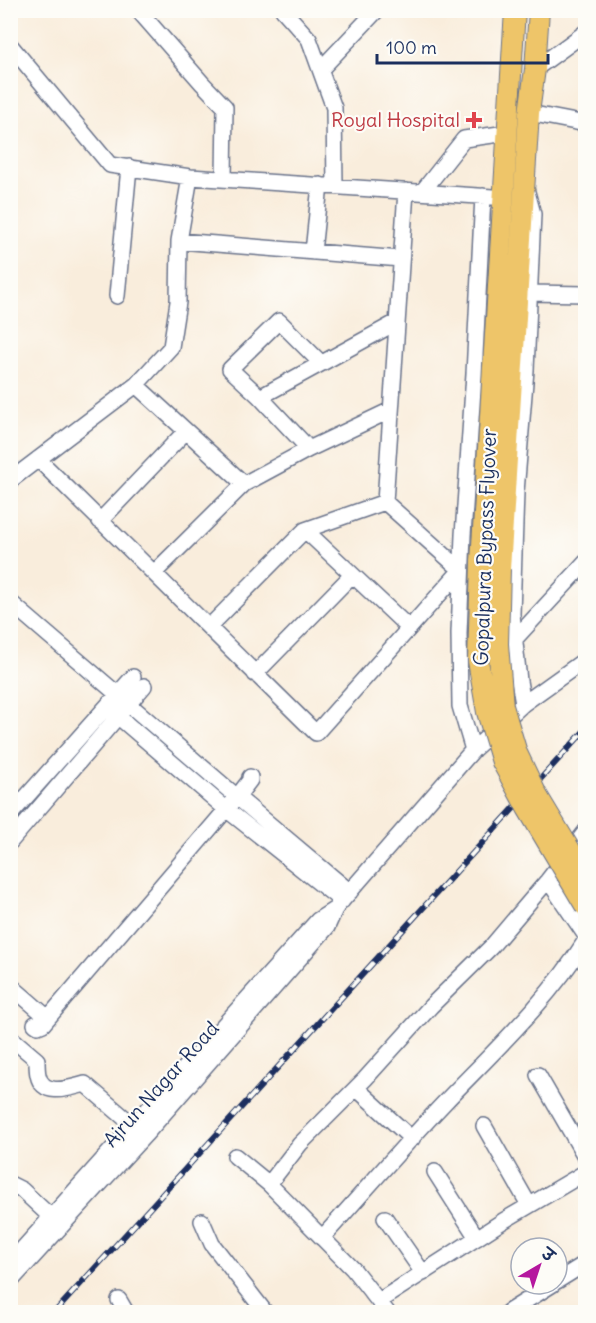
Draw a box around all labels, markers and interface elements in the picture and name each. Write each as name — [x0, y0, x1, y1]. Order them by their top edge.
scale bar — [377, 27, 548, 65]
text: 100 m — [386, 36, 437, 59]
place label: Royal Hospital — [331, 107, 460, 132]
marker: Royal Hospital — [465, 111, 483, 129]
street label: Gopalpura Bypass Flyover — [468, 428, 501, 666]
street label: Ajrun Nagar Road — [98, 1015, 224, 1152]
north arrow — [509, 1236, 569, 1296]
text: उ — [536, 1242, 560, 1266]

